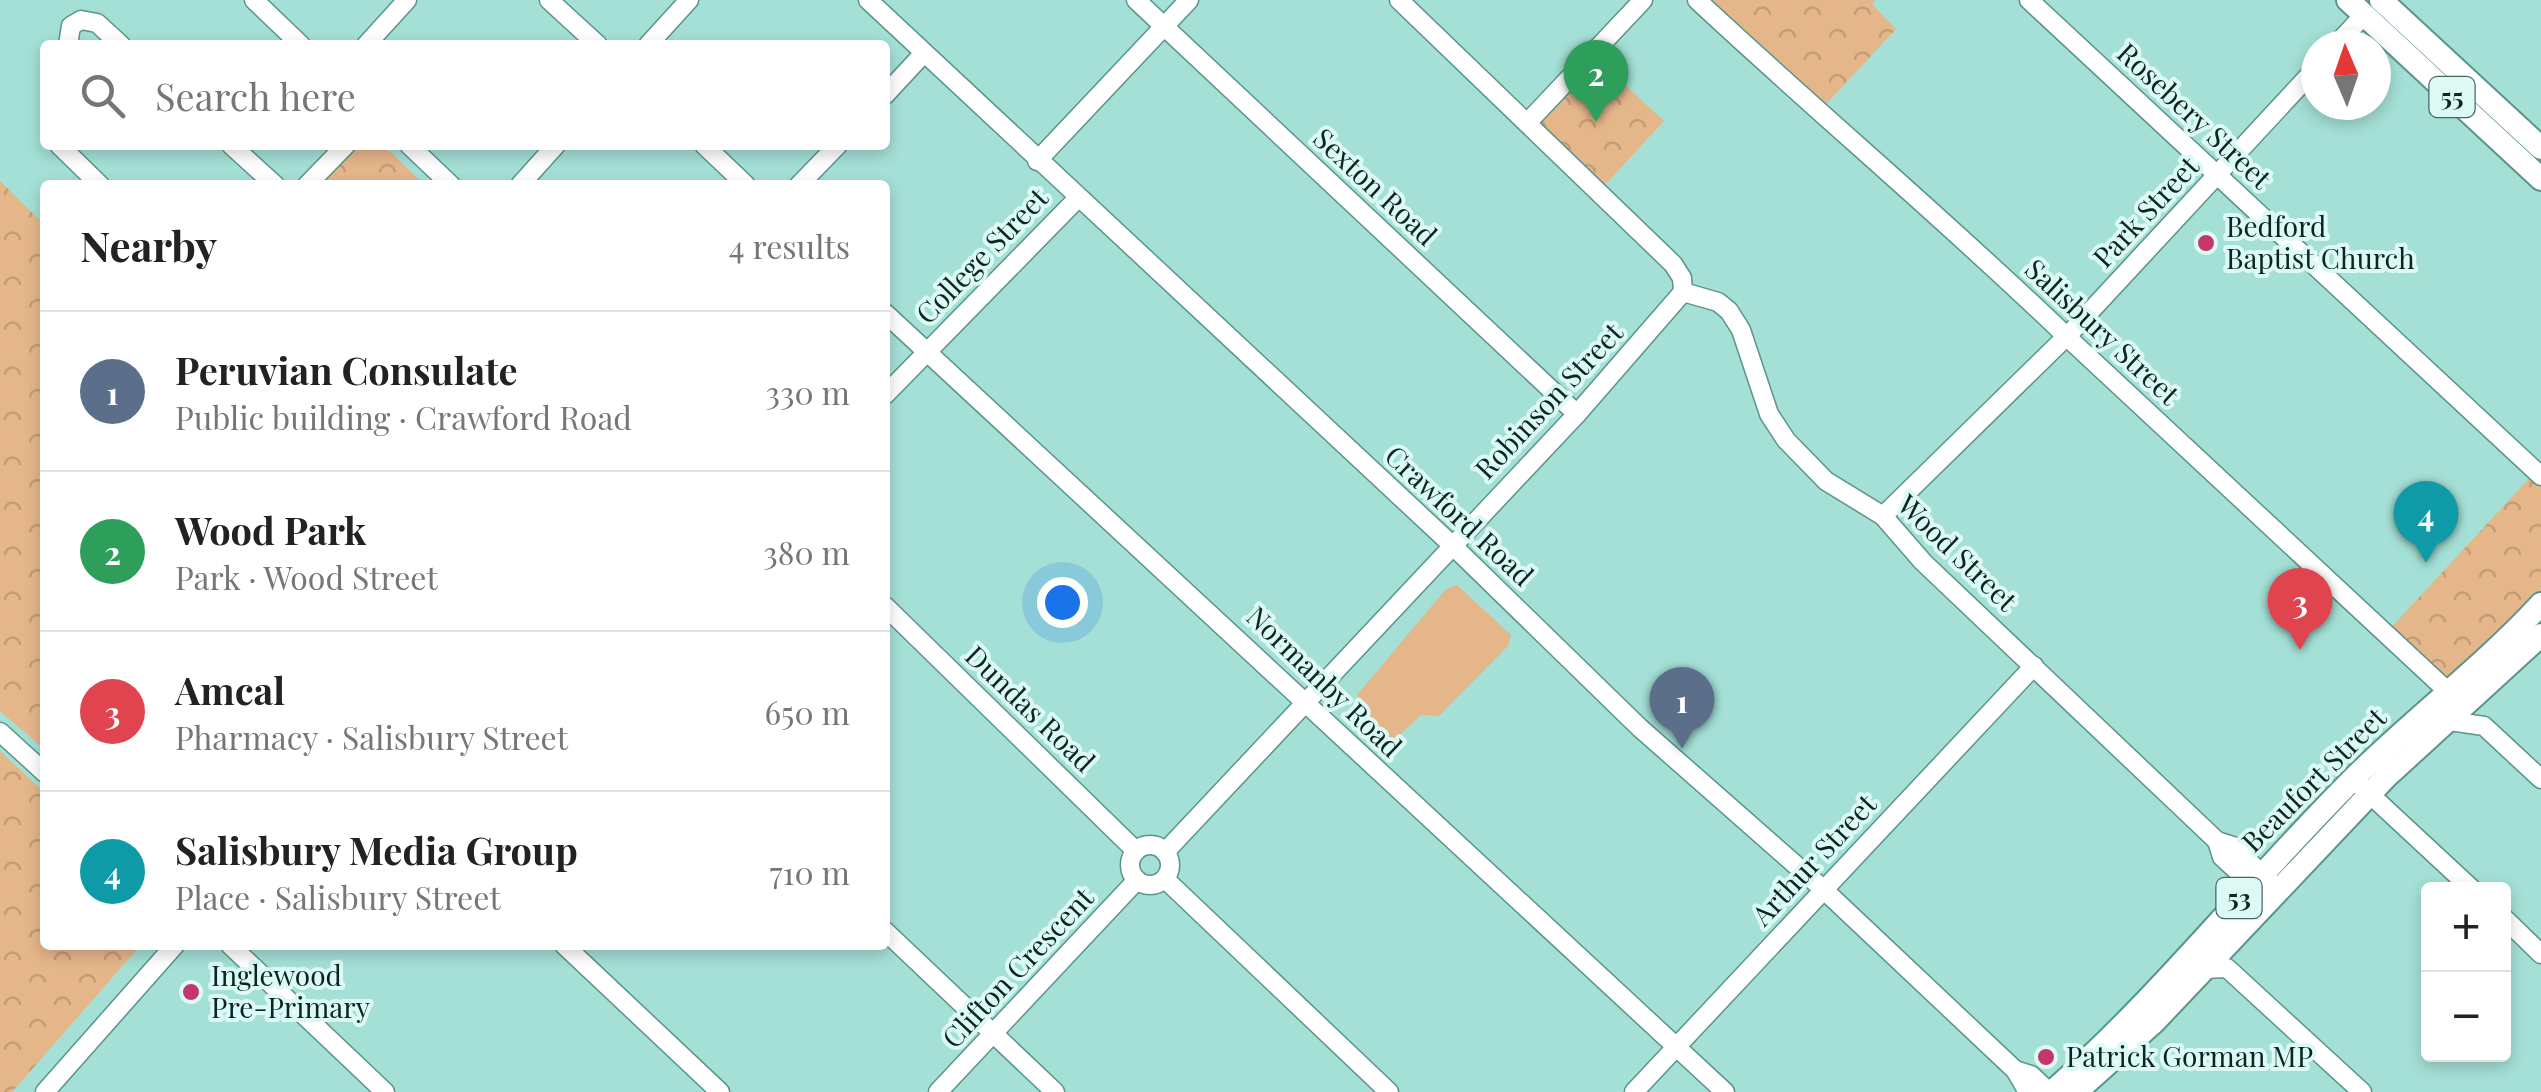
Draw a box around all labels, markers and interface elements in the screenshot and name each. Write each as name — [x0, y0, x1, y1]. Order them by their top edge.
north arrow — [2301, 30, 2391, 120]
street label: Rosebery Street — [2110, 34, 2281, 197]
pin: 2 — [1564, 39, 1628, 122]
search box — [40, 40, 890, 150]
icon: search — [75, 68, 130, 123]
text: Search here — [155, 70, 356, 121]
road number: 55 — [2430, 77, 2474, 117]
street label: Sexton Road — [1306, 119, 1446, 253]
street label: Park Street — [2084, 147, 2207, 275]
street label: College Street — [907, 178, 1056, 331]
place label: Bedford Baptist Church — [2226, 207, 2415, 276]
text: Nearby — [80, 217, 217, 273]
text: 4 results — [729, 224, 850, 267]
marker: Bedford Baptist Church — [2195, 232, 2217, 254]
street label: Salisbury Street — [2018, 250, 2189, 413]
street label: Robinson Street — [1466, 313, 1631, 486]
text: Peruvian Consulate — [175, 344, 518, 395]
text: 1 — [106, 370, 119, 413]
text: 330 m — [766, 370, 850, 413]
text: Public building · Crawford Road — [175, 395, 632, 438]
street label: Crawford Road — [1378, 437, 1542, 593]
pin: 4 — [2394, 480, 2458, 563]
street label: Wood Street — [1890, 485, 2027, 619]
text: Wood Park — [175, 504, 366, 555]
text: 2 — [104, 530, 121, 573]
text: 380 m — [763, 530, 850, 573]
text: Park · Wood Street — [175, 555, 438, 598]
pin: 3 — [2268, 568, 2332, 650]
your location — [1037, 577, 1088, 628]
street label: Normanby Road — [1239, 597, 1411, 764]
street label: Dundas Road — [958, 637, 1104, 779]
text: Amcal — [175, 664, 285, 715]
pin: 1 — [1650, 666, 1714, 749]
text: 3 — [105, 690, 120, 733]
text: 650 m — [765, 690, 850, 733]
street label: Beaufort Street — [2233, 698, 2394, 859]
text: Pharmacy · Salisbury Street — [175, 715, 568, 758]
street label: Arthur Street — [1742, 785, 1884, 933]
text: Salisbury Media Group — [175, 824, 578, 875]
text: 4 — [104, 850, 121, 893]
text: 710 m — [770, 850, 850, 893]
text: Place · Salisbury Street — [175, 875, 501, 918]
street label: Clifton Crescent — [933, 878, 1101, 1055]
road number: 53 — [2216, 878, 2262, 918]
map controls — [2421, 882, 2511, 1062]
button: + — [2421, 882, 2511, 972]
place label: Inglewood Pre-Primary — [211, 956, 370, 1025]
button: − — [2421, 972, 2511, 1062]
marker: Inglewood Pre-Primary — [180, 981, 202, 1003]
place label: Patrick Gorman MP — [2066, 1037, 2313, 1074]
marker: Patrick Gorman MP — [2035, 1046, 2057, 1068]

